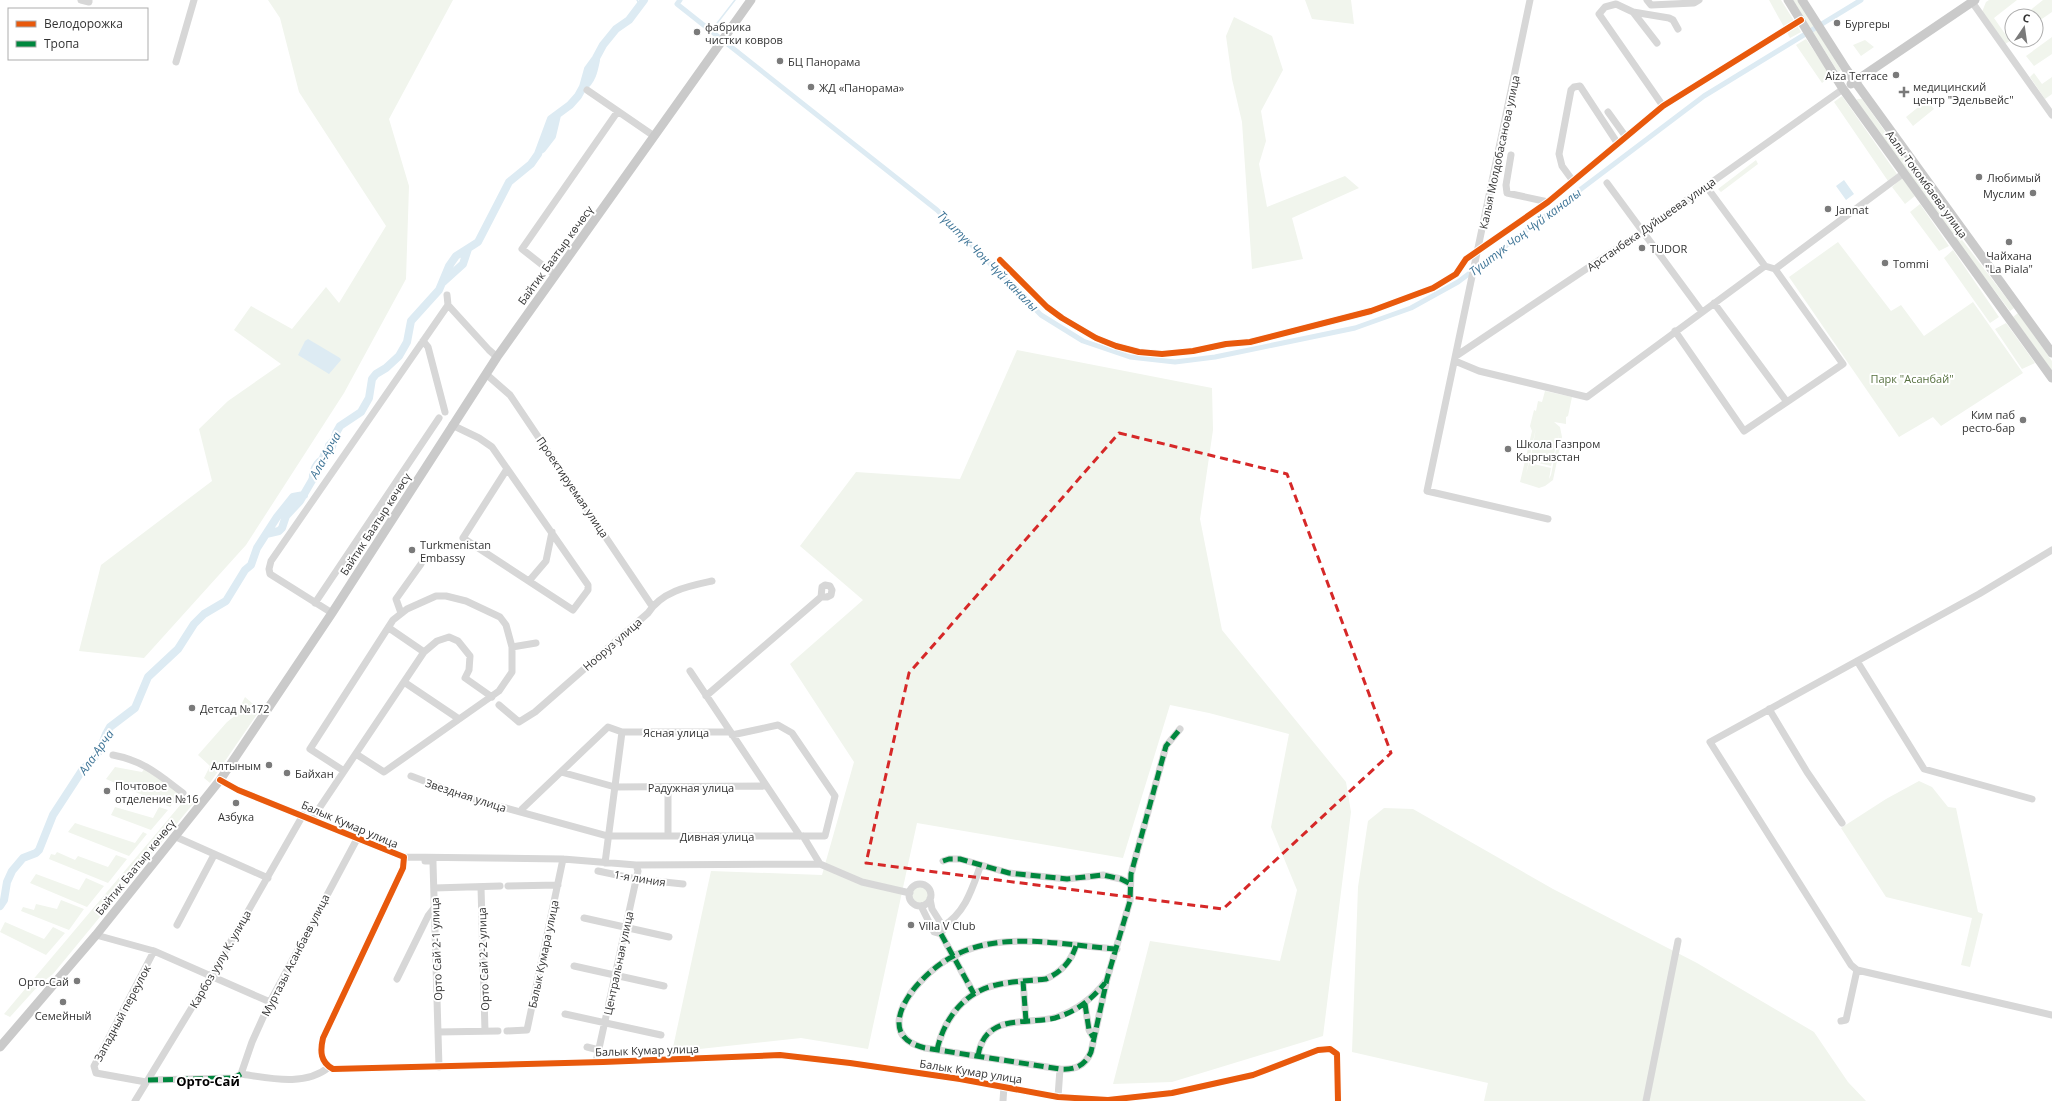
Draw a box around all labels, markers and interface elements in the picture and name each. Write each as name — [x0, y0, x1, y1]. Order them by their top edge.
legend — [8, 8, 148, 60]
north arrow — [2004, 8, 2044, 48]
text: С — [2021, 10, 2031, 26]
text: Велодорожка — [44, 15, 123, 32]
place label: Бургеры — [1845, 16, 1890, 31]
marker: Бургеры — [1832, 18, 1842, 28]
place label: фабрика чистки ковров — [705, 19, 783, 47]
marker: фабрика чистки ковров — [692, 27, 702, 37]
text: Тропа — [44, 35, 79, 52]
place label: БЦ Панорама — [788, 54, 860, 69]
marker: БЦ Панорама — [775, 56, 785, 66]
place label: Aiza Terrace — [1825, 68, 1888, 83]
marker: Aiza Terrace — [1891, 70, 1901, 80]
street label: Калыя Молдобасанова улица — [1475, 74, 1523, 230]
place label: медицинский центр "Эдельвейс" — [1913, 79, 2014, 107]
place label: ЖД «Панорама» — [819, 80, 905, 95]
marker: ЖД «Панорама» — [806, 82, 816, 92]
marker: медицинский центр "Эдельвейс" — [1898, 86, 1910, 98]
street label: Аалы Токомбаева улица — [1883, 127, 1971, 241]
place label: Любимый — [1987, 170, 2041, 185]
marker: Любимый — [1974, 172, 1984, 182]
street label: Арстанбека Дуйшеева улица — [1584, 174, 1718, 274]
water label: Түштүк Чоң Чүй каналы — [1465, 184, 1585, 280]
place label: Муслим — [1983, 186, 2025, 201]
marker: Муслим — [2028, 188, 2038, 198]
street label: Байтик Баатыр көчөсү — [514, 202, 596, 308]
place label: Jannat — [1835, 202, 1869, 217]
marker: Jannat — [1823, 204, 1833, 214]
water label: Түштүк Чоң Чүй каналы — [934, 207, 1042, 315]
marker: Чайхана "La Piala" — [2004, 237, 2014, 247]
place label: TUDOR — [1650, 241, 1688, 256]
marker: TUDOR — [1637, 243, 1647, 253]
place label: Чайхана "La Piala" — [1985, 248, 2033, 276]
place label: Tommi — [1893, 256, 1929, 271]
marker: Tommi — [1880, 258, 1890, 268]
park label: Парк "Асанбай" — [1870, 371, 1954, 386]
place label: Ким паб ресто-бар — [1962, 407, 2015, 435]
marker: Ким паб ресто-бар — [2018, 415, 2028, 425]
water label: Ала-Арча — [305, 428, 345, 482]
street label: Проектируемая улица — [534, 434, 612, 540]
place label: Школа Газпром Кыргызстан — [1516, 436, 1600, 464]
marker: Школа Газпром Кыргызстан — [1503, 444, 1513, 454]
street label: Байтик Баатыр көчөсү — [336, 470, 414, 578]
place label: Turkmenistan Embassy — [420, 537, 491, 565]
marker: Turkmenistan Embassy — [407, 545, 417, 555]
street label: Нооруз улица — [579, 614, 645, 674]
place label: Детсад №172 — [200, 701, 270, 716]
marker: Детсад №172 — [187, 703, 197, 713]
street label: Ясная улица — [643, 725, 709, 740]
water label: Ала-Арча — [74, 726, 118, 779]
place label: Алтыным — [211, 758, 261, 773]
marker: Алтыным — [264, 760, 274, 770]
place label: Байхан — [295, 766, 334, 781]
marker: Байхан — [282, 768, 292, 778]
street label: Звездная улица — [424, 775, 508, 815]
place label: Почтовое отделение №16 — [115, 778, 199, 806]
street label: Радужная улица — [648, 780, 734, 795]
marker: Почтовое отделение №16 — [102, 786, 112, 796]
street label: Балык Кумар улица — [299, 797, 401, 851]
marker: Азбука — [231, 798, 241, 808]
place label: Азбука — [218, 809, 254, 824]
street label: Байтик Баатыр көчөсү — [92, 816, 179, 918]
street label: Дивная улица — [680, 829, 754, 844]
street label: 1-я линия — [613, 867, 667, 889]
street label: Муртазы Асанбаев улица — [258, 891, 332, 1019]
street label: Орто Сай 2-1 улица — [427, 897, 445, 1001]
street label: Балык Кумара улица — [524, 899, 562, 1009]
street label: Карбоз уулу К. улица — [186, 907, 254, 1011]
street label: Орто Сай 2-2 улица — [474, 907, 492, 1011]
street label: Центральная улица — [600, 910, 636, 1016]
place label: Villa V Club — [919, 918, 976, 933]
marker: Villa V Club — [906, 920, 916, 930]
street label: Западный переулок — [90, 962, 154, 1064]
place label: Орто-Сай — [18, 974, 69, 989]
marker: Орто-Сай — [72, 976, 82, 986]
marker: Семейный — [58, 997, 68, 1007]
place label: Семейный — [35, 1008, 91, 1023]
street label: Балык Кумар улица — [595, 1041, 699, 1059]
street label: Балык Кумар улица — [919, 1055, 1023, 1087]
district label: Орто-Сай — [176, 1072, 240, 1090]

